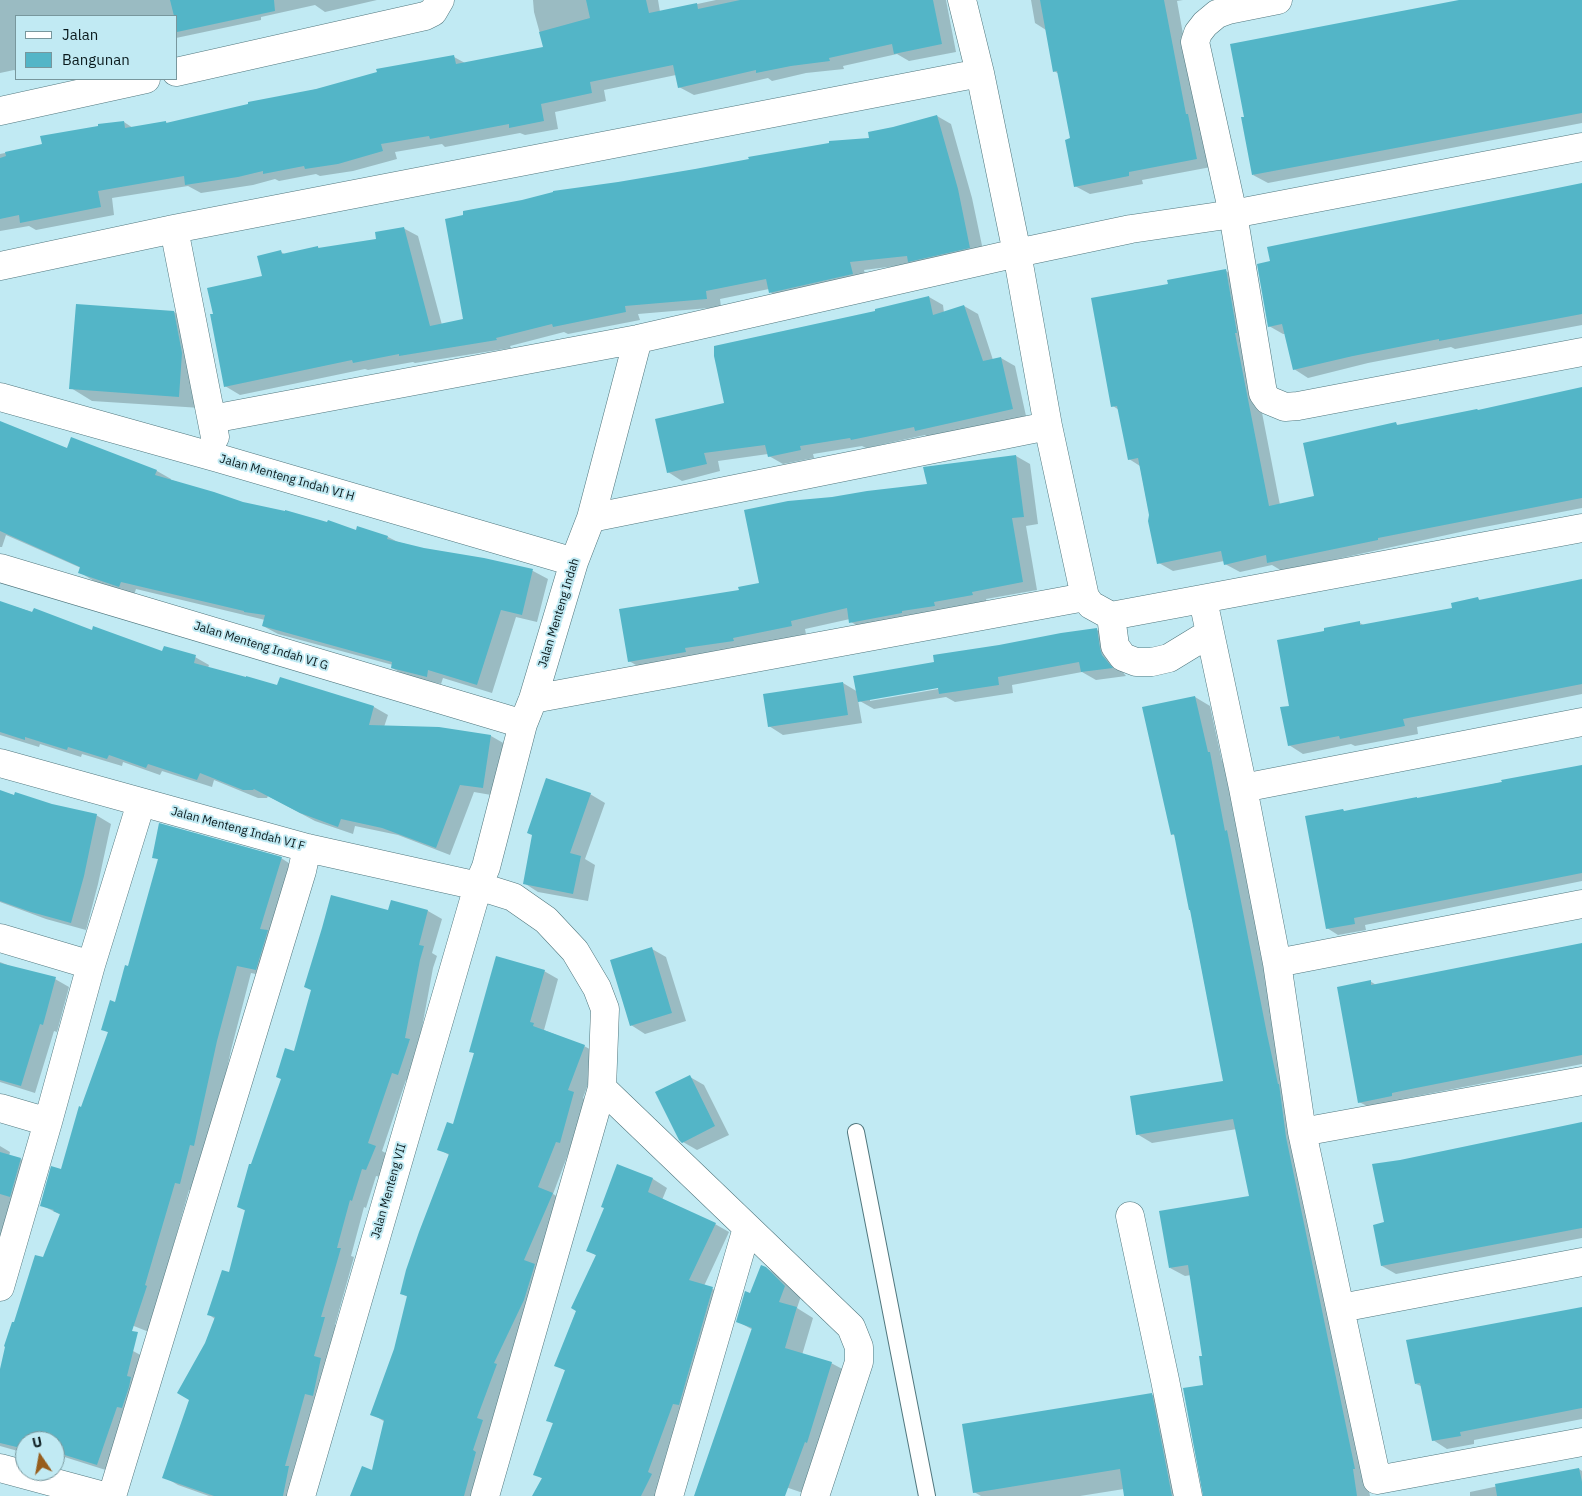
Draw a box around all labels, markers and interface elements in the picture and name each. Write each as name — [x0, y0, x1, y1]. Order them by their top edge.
legend — [15, 15, 178, 80]
text: Jalan — [62, 25, 98, 44]
text: Bangunan — [62, 50, 130, 69]
street label: Jalan Menteng Indah VI H — [218, 452, 356, 504]
street label: Jalan Menteng Indah — [536, 557, 582, 669]
street label: Jalan Menteng Indah VI G — [192, 619, 330, 673]
street label: Jalan Menteng Indah VI F — [169, 804, 307, 854]
street label: Jalan Menteng VII — [368, 1142, 410, 1240]
north arrow — [15, 1431, 65, 1481]
text: U — [30, 1432, 44, 1452]

